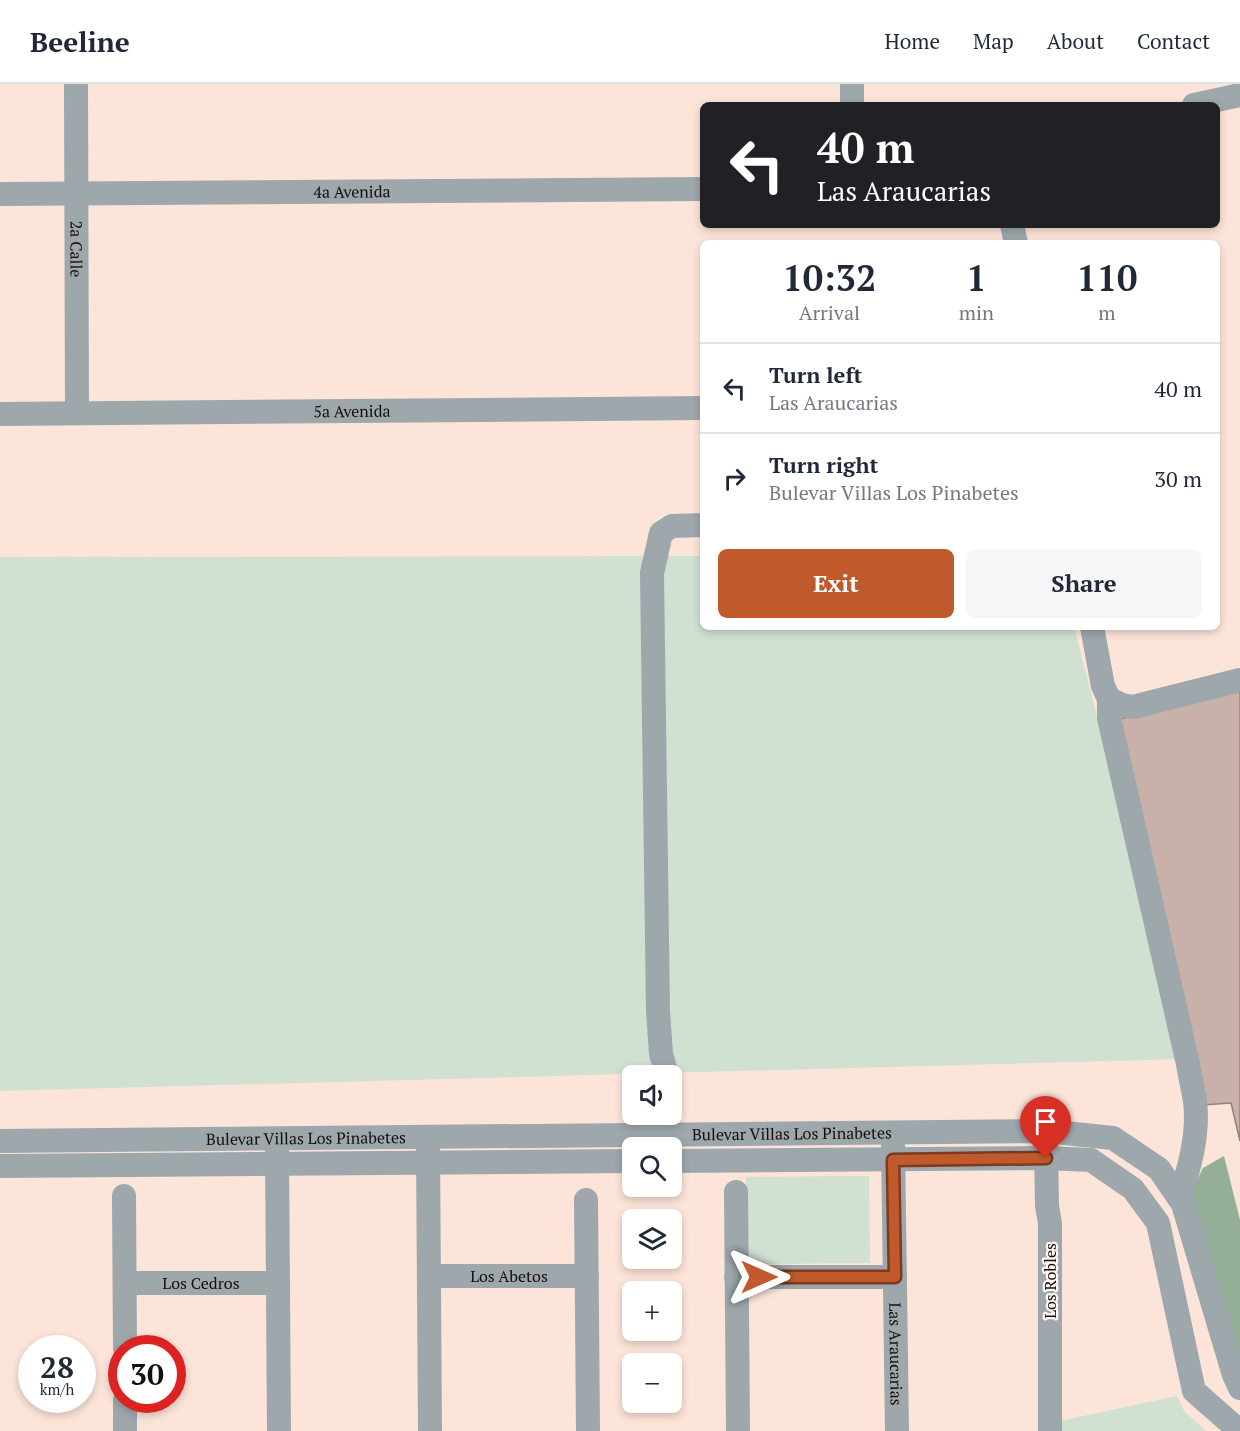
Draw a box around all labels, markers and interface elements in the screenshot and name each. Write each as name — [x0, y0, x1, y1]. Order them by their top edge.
text: Beeline — [30, 23, 130, 60]
text: Home — [884, 27, 940, 55]
text: Map — [973, 27, 1014, 55]
text: About — [1047, 27, 1104, 55]
text: Contact — [1137, 27, 1210, 55]
text: 40 m — [817, 119, 915, 175]
icon: left — [718, 126, 796, 204]
text: Las Araucarias — [817, 173, 991, 209]
street label: 4a Avenida — [313, 180, 391, 203]
street label: 2a Calle — [65, 221, 88, 277]
text: 10:32 — [783, 254, 876, 301]
text: 1 — [966, 254, 987, 301]
text: 110 — [1076, 254, 1137, 301]
text: Arrival — [799, 299, 860, 326]
text: min — [959, 299, 994, 326]
text: m — [1098, 299, 1116, 326]
text: Turn left — [769, 360, 862, 389]
icon: left — [718, 372, 751, 405]
text: 40 m — [1154, 374, 1202, 403]
text: Las Araucarias — [769, 389, 898, 416]
street label: 5a Avenida — [313, 400, 391, 422]
text: Turn right — [769, 450, 878, 479]
icon: right — [718, 462, 751, 495]
text: 30 m — [1154, 464, 1202, 493]
text: Bulevar Villas Los Pinabetes — [769, 479, 1019, 506]
button: Exit — [718, 549, 954, 618]
button: Share — [966, 549, 1202, 618]
map controls — [622, 1065, 682, 1413]
button: sound — [622, 1065, 682, 1125]
pin — [1020, 1096, 1071, 1158]
icon: arrive — [1029, 1105, 1062, 1138]
street label: Bulevar Villas Los Pinabetes — [692, 1121, 892, 1145]
street label: Bulevar Villas Los Pinabetes — [206, 1126, 406, 1150]
button: search — [622, 1137, 682, 1197]
button: layers — [622, 1209, 682, 1269]
street label: Los Robles — [1039, 1243, 1061, 1319]
position arrow — [727, 1245, 791, 1309]
street label: Los Abetos — [470, 1265, 548, 1287]
street label: Los Cedros — [162, 1272, 240, 1294]
button: + — [622, 1281, 682, 1341]
street label: Las Araucarias — [884, 1302, 908, 1406]
speed limit sign: 30 — [108, 1335, 186, 1413]
text: 28 — [40, 1347, 74, 1387]
button: − — [622, 1353, 682, 1413]
text: km/h — [40, 1379, 74, 1399]

